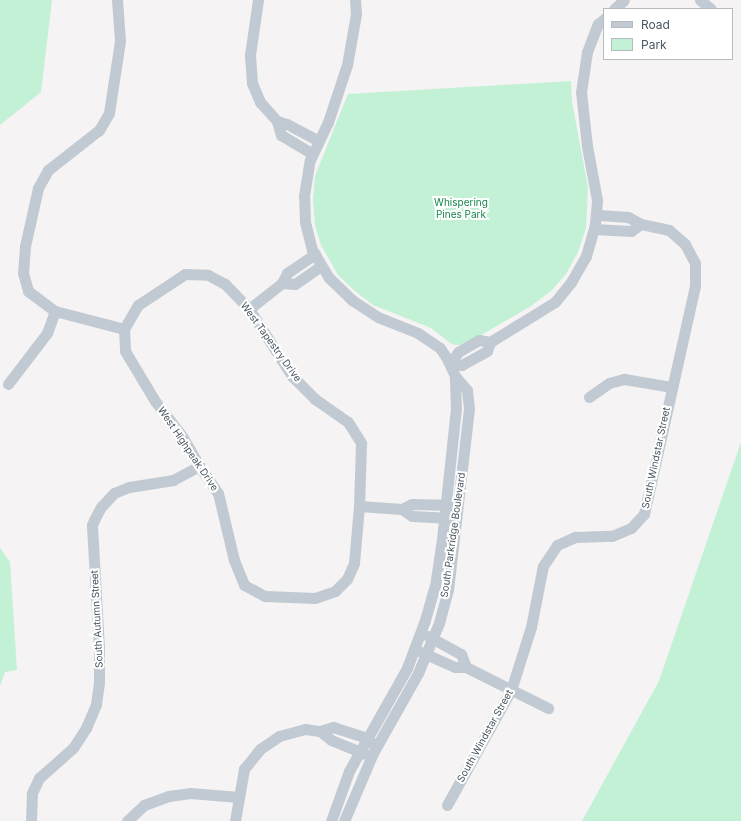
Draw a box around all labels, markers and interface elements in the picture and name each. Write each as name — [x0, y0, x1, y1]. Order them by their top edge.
legend — [603, 8, 733, 60]
text: Road — [641, 17, 670, 32]
text: Park — [641, 37, 667, 52]
park label: Whispering Pines Park — [434, 196, 488, 220]
street label: West Tapestry Drive — [238, 300, 304, 384]
street label: West Highpeak Drive — [155, 405, 221, 493]
street label: South Windstar Street — [639, 406, 673, 510]
street label: South Parkridge Boulevard — [438, 472, 468, 598]
street label: South Autumn Street — [88, 570, 106, 668]
street label: South Windstar Street — [455, 688, 515, 784]

